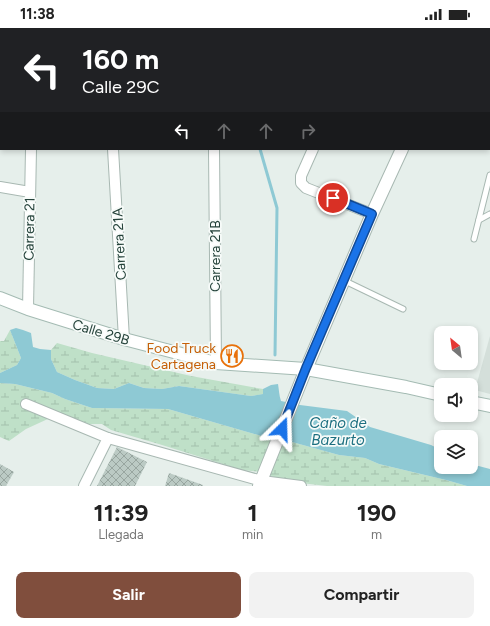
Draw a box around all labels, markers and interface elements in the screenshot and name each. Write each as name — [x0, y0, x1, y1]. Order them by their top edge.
text: 11:38 — [20, 5, 55, 23]
text: 160 m — [82, 42, 159, 76]
icon: left — [16, 44, 68, 96]
text: Calle 29C — [82, 76, 160, 98]
icon: left — [171, 120, 193, 142]
icon: ahead — [213, 120, 235, 142]
icon: ahead — [255, 120, 277, 142]
icon: right — [297, 120, 319, 142]
pin — [316, 181, 350, 215]
icon: arrive — [322, 187, 344, 209]
street label: Carrera 21 — [20, 197, 39, 261]
street label: Carrera 21A — [109, 207, 130, 281]
street label: Carrera 21B — [207, 220, 224, 292]
street label: Calle 29B — [70, 316, 131, 349]
north arrow — [434, 326, 478, 370]
map controls — [434, 326, 478, 474]
place label: Food Truck Cartagena — [147, 340, 216, 373]
restaurant icon: Food Truck Cartagena — [219, 343, 245, 369]
button: sound — [434, 378, 478, 422]
position arrow — [261, 408, 303, 450]
water label: Caño de Bazurto — [309, 414, 367, 449]
button: layers — [434, 430, 478, 474]
text: 11:39 — [94, 498, 148, 527]
text: 1 — [247, 498, 258, 527]
text: 190 — [357, 498, 396, 527]
text: Llegada — [98, 527, 144, 542]
text: min — [242, 527, 263, 542]
text: m — [371, 527, 382, 542]
button: Salir — [16, 572, 241, 618]
button: Compartir — [249, 572, 474, 618]

